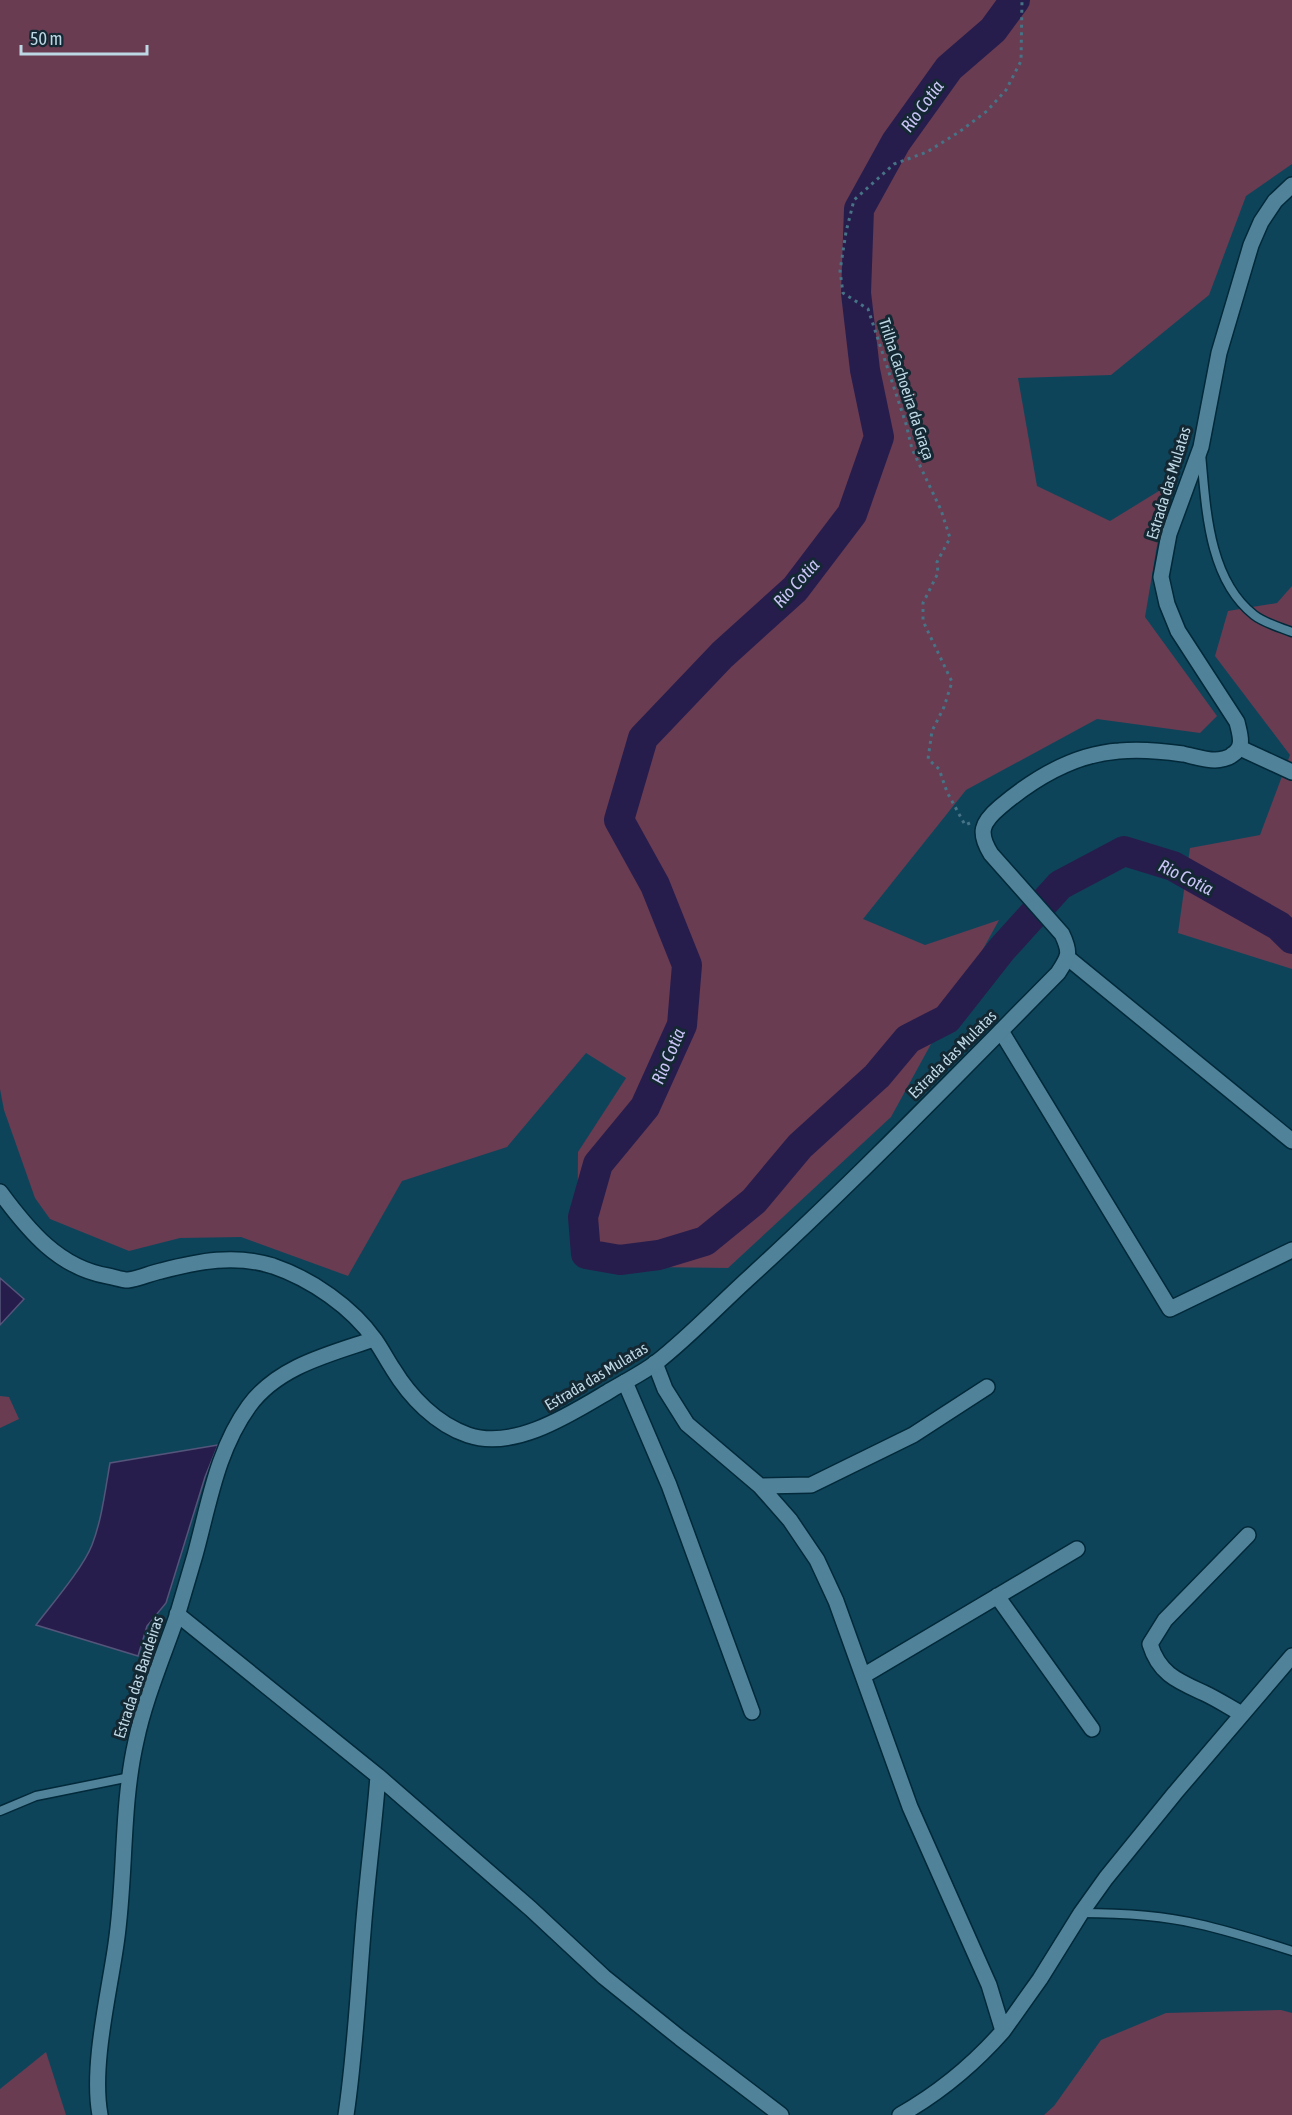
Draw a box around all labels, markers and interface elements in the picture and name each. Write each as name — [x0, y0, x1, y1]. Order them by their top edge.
scale bar — [21, 18, 147, 56]
text: 50 m — [30, 28, 62, 49]
water label: Rio Cotia — [896, 76, 948, 136]
street label: Trilha Cachoeira da Graça — [875, 316, 938, 462]
street label: Estrada das Mulatas — [1142, 424, 1194, 541]
water label: Rio Cotia — [769, 554, 824, 612]
water label: Rio Cotia — [1155, 855, 1217, 899]
street label: Estrada das Mulatas — [904, 1006, 1000, 1102]
water label: Rio Cotia — [647, 1024, 689, 1087]
street label: Estrada das Mulatas — [541, 1338, 651, 1414]
street label: Estrada das Bandeiras — [110, 1613, 166, 1741]

